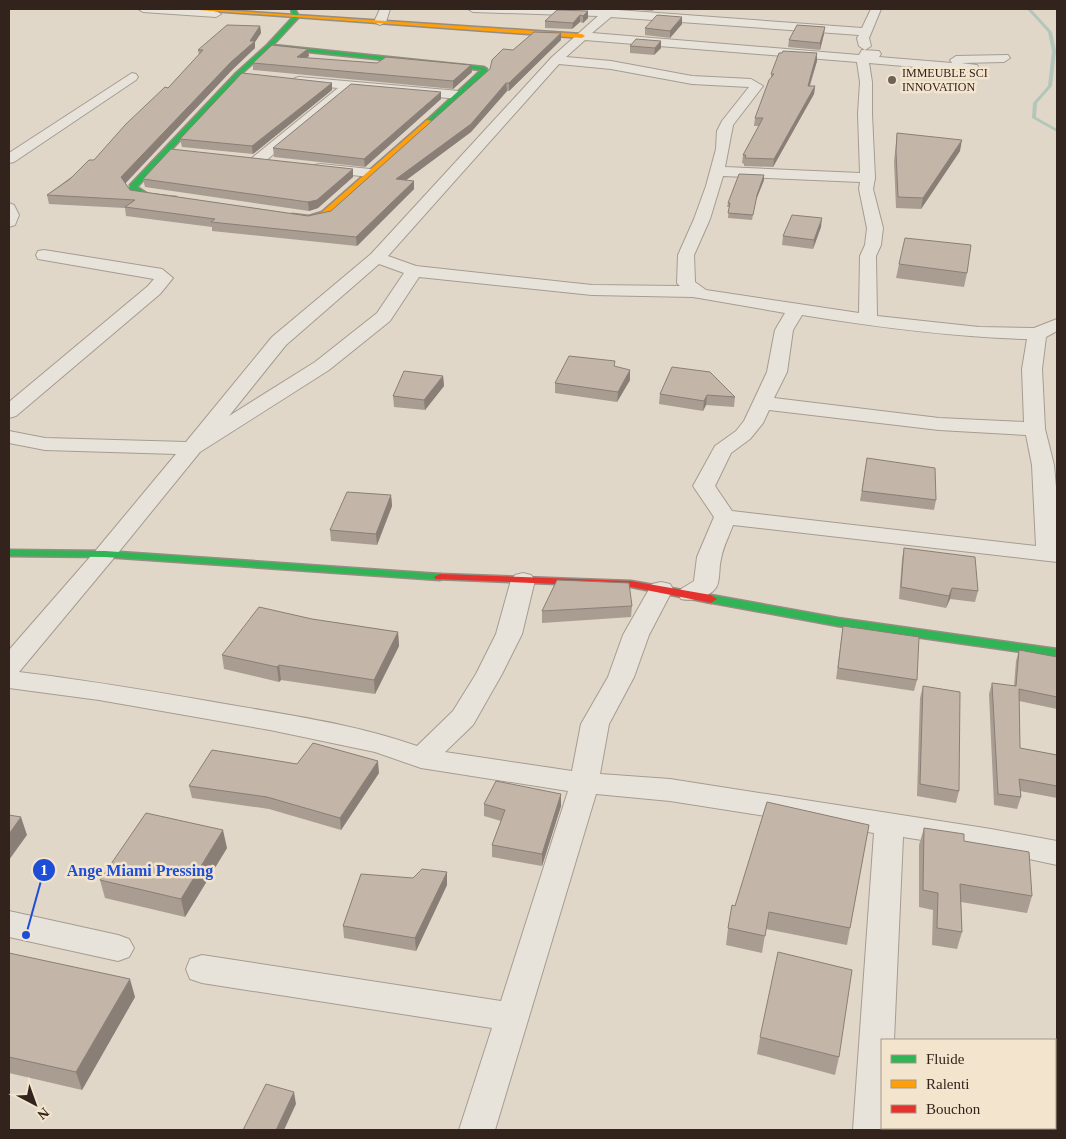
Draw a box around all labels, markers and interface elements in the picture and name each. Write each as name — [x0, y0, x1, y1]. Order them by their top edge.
place label: IMMEUBLE SCI INNOVATION — [902, 66, 988, 94]
marker: IMMEUBLE SCI INNOVATION — [886, 74, 898, 86]
callout: Ange Miami Pressing — [32, 855, 223, 886]
text: 1 — [40, 862, 48, 878]
text: Ange Miami Pressing — [67, 862, 213, 880]
legend — [881, 1039, 1056, 1129]
text: Fluide — [926, 1051, 965, 1067]
text: Ralenti — [926, 1076, 969, 1092]
north arrow — [10, 1079, 60, 1129]
text: Bouchon — [926, 1101, 981, 1117]
text: N — [34, 1104, 52, 1122]

